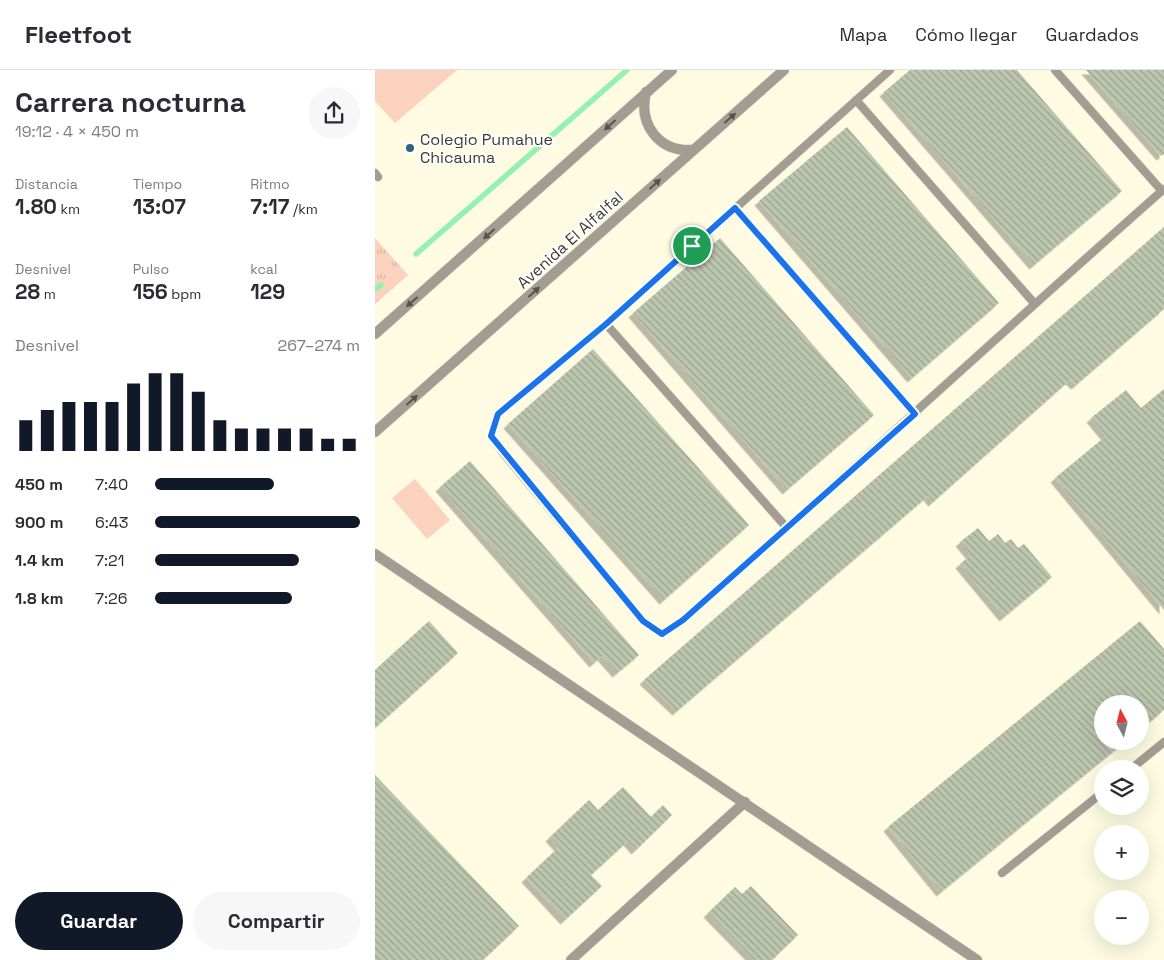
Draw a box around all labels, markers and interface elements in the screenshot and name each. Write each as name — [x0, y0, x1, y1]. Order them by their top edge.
text: Fleetfoot — [25, 19, 132, 50]
text: Mapa — [839, 23, 887, 46]
text: Cómo llegar — [915, 23, 1017, 46]
text: Guardados — [1045, 23, 1139, 46]
text: Carrera nocturna — [15, 84, 246, 120]
button: share — [308, 87, 360, 139]
one-way arrow — [723, 112, 735, 124]
one-way arrow — [605, 119, 617, 131]
text: 19:12 · 4 × 450 m — [15, 121, 139, 142]
place label: Colegio Pumahue Chicauma — [420, 129, 553, 168]
marker: Colegio Pumahue Chicauma — [404, 142, 416, 154]
text: Distancia — [15, 175, 78, 193]
text: Tiempo — [133, 175, 182, 193]
text: Ritmo — [250, 175, 290, 193]
one-way arrow — [648, 178, 660, 190]
street label: Avenida El Alfalfal — [513, 187, 627, 293]
text: 1.80 — [15, 193, 57, 220]
text: 13:07 — [133, 193, 186, 220]
text: 7:17 — [250, 193, 289, 220]
text: km — [57, 200, 80, 218]
text: /km — [289, 200, 318, 218]
pin — [671, 225, 713, 267]
one-way arrow — [484, 228, 496, 240]
icon: arrive — [678, 232, 706, 260]
text: Desnivel — [15, 260, 71, 278]
text: Pulso — [133, 260, 169, 278]
text: kcal — [250, 260, 277, 278]
text: 28 — [15, 278, 40, 305]
text: 156 — [133, 278, 168, 305]
text: 129 — [250, 278, 285, 305]
text: m — [40, 285, 56, 303]
text: bpm — [168, 285, 201, 303]
one-way arrow — [527, 286, 539, 298]
one-way arrow — [406, 296, 418, 308]
text: Desnivel — [15, 335, 79, 356]
text: 267–274 m — [278, 335, 360, 356]
one-way arrow — [405, 394, 418, 405]
text: 450 m — [15, 474, 63, 495]
text: 7:40 — [95, 474, 128, 495]
text: 900 m — [15, 512, 63, 533]
text: 6:43 — [95, 512, 129, 533]
text: 1.4 km — [15, 550, 64, 571]
text: 7:21 — [95, 550, 124, 571]
text: 1.8 km — [15, 588, 63, 609]
text: 7:26 — [95, 588, 128, 609]
north arrow — [1094, 695, 1149, 750]
map controls — [1094, 695, 1149, 945]
button: layers — [1094, 760, 1149, 815]
button: + — [1094, 825, 1149, 880]
button: − — [1094, 890, 1149, 945]
button: Guardar — [15, 892, 183, 950]
button: Compartir — [193, 892, 360, 950]

